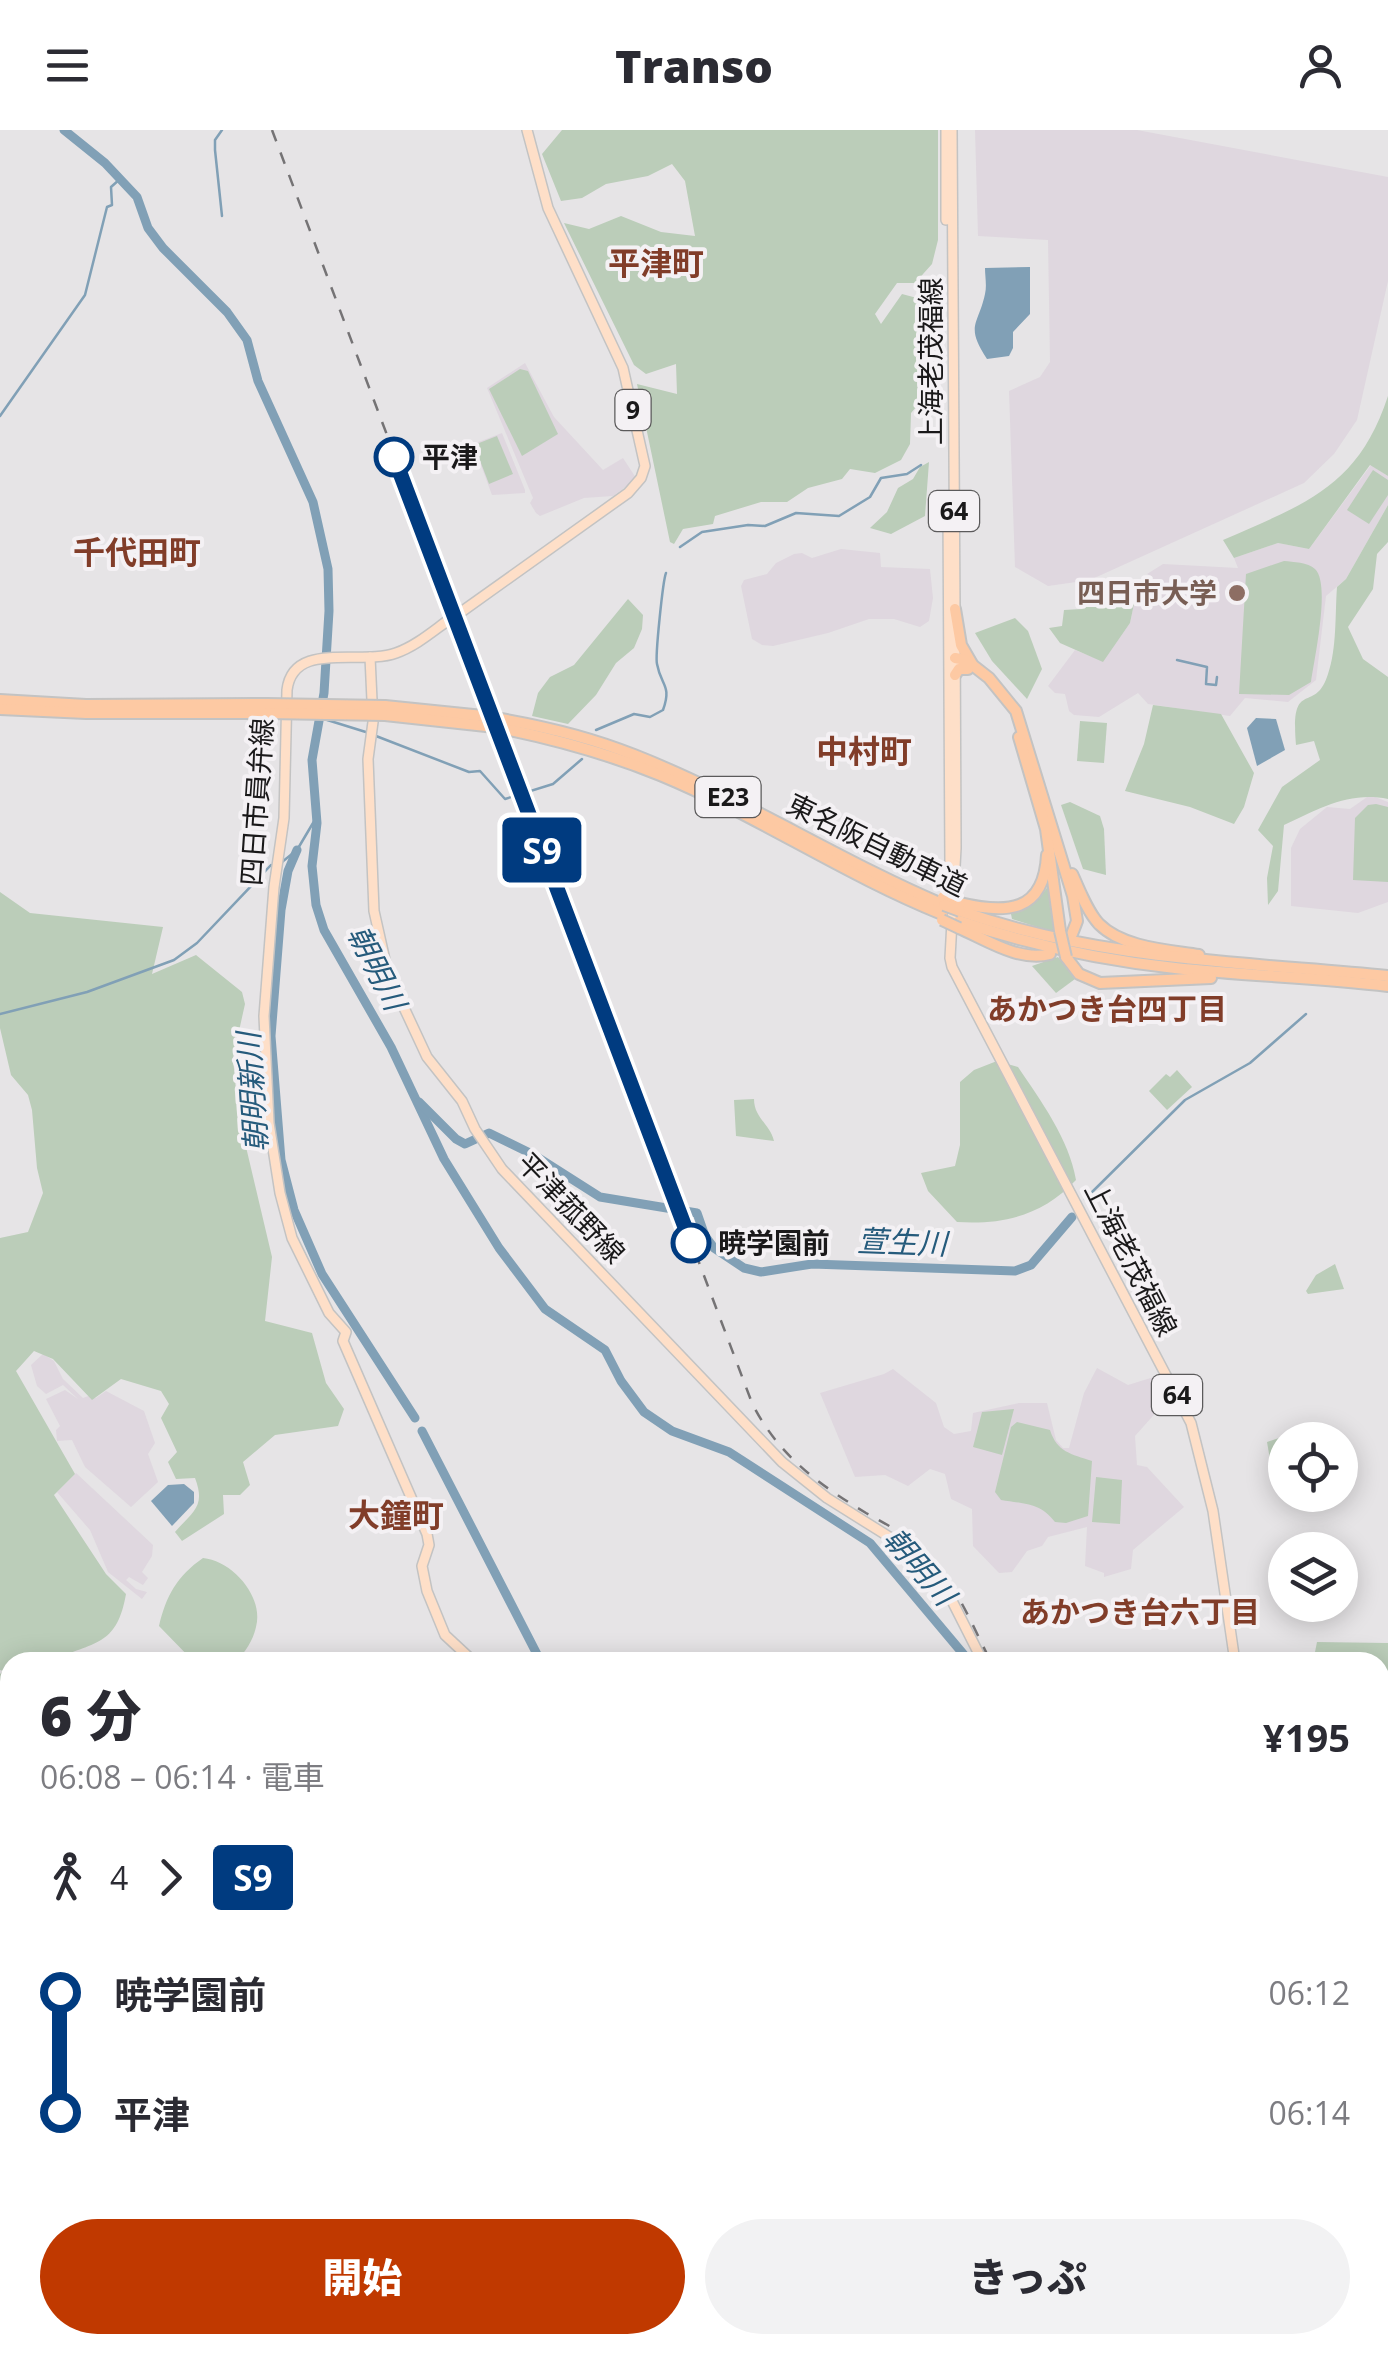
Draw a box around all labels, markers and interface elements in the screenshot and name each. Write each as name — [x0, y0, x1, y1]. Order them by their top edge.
text: Transo — [615, 35, 773, 96]
icon: menu — [40, 38, 95, 93]
icon: person — [1293, 38, 1348, 93]
district label: 平津町 — [608, 241, 704, 284]
street label: 上海老茂福線 — [911, 277, 949, 445]
road number: 9 — [616, 390, 650, 430]
place label: 平津 — [422, 437, 478, 475]
marker: 平津 — [375, 438, 413, 476]
road number: 64 — [929, 491, 979, 531]
district label: 千代田町 — [73, 530, 201, 573]
place label: 四日市大学 — [1077, 573, 1217, 611]
marker: 四日市大学 — [1226, 582, 1248, 604]
street label: 四日市員弁線 — [231, 717, 281, 887]
district label: 中村町 — [816, 729, 912, 772]
road number: E23 — [696, 777, 760, 817]
street label: 東名阪自動車道 — [781, 784, 974, 904]
line badge: S9 — [497, 818, 587, 882]
text: S9 — [522, 827, 562, 874]
water label: 朝明川 — [339, 918, 417, 1019]
district label: あかつき台四丁目 — [987, 988, 1227, 1029]
water label: 朝明新川 — [227, 1028, 276, 1153]
street label: 平津菰野線 — [509, 1144, 634, 1271]
street label: 上海老茂福線 — [1077, 1175, 1187, 1342]
water label: 萱生川 — [856, 1219, 951, 1264]
place label: 暁学園前 — [718, 1223, 830, 1261]
marker: 暁学園前 — [672, 1224, 710, 1262]
road number: 64 — [1152, 1375, 1202, 1415]
map controls — [1268, 1422, 1358, 1622]
button: locate — [1268, 1422, 1358, 1512]
district label: 大鐘町 — [348, 1493, 444, 1536]
water label: 朝明川 — [875, 1519, 967, 1616]
button: layers — [1268, 1532, 1358, 1622]
district label: あかつき台六丁目 — [1020, 1591, 1260, 1632]
text: 6 分 — [40, 1677, 142, 1752]
text: ¥195 — [1263, 1711, 1350, 1763]
text: 06:08 – 06:14 · 電車 — [40, 1755, 325, 1798]
icon: walk — [40, 1850, 95, 1905]
icon: forward — [143, 1850, 198, 1905]
text: S9 — [233, 1854, 273, 1901]
text: 4 — [110, 1856, 128, 1899]
text: 暁学園前 — [114, 1968, 266, 2020]
text: 06:12 — [1268, 1971, 1350, 2014]
text: 平津 — [114, 2088, 190, 2140]
text: 06:14 — [1268, 2091, 1350, 2134]
button: 開始 — [40, 2219, 685, 2334]
button: きっぷ — [705, 2219, 1350, 2334]

